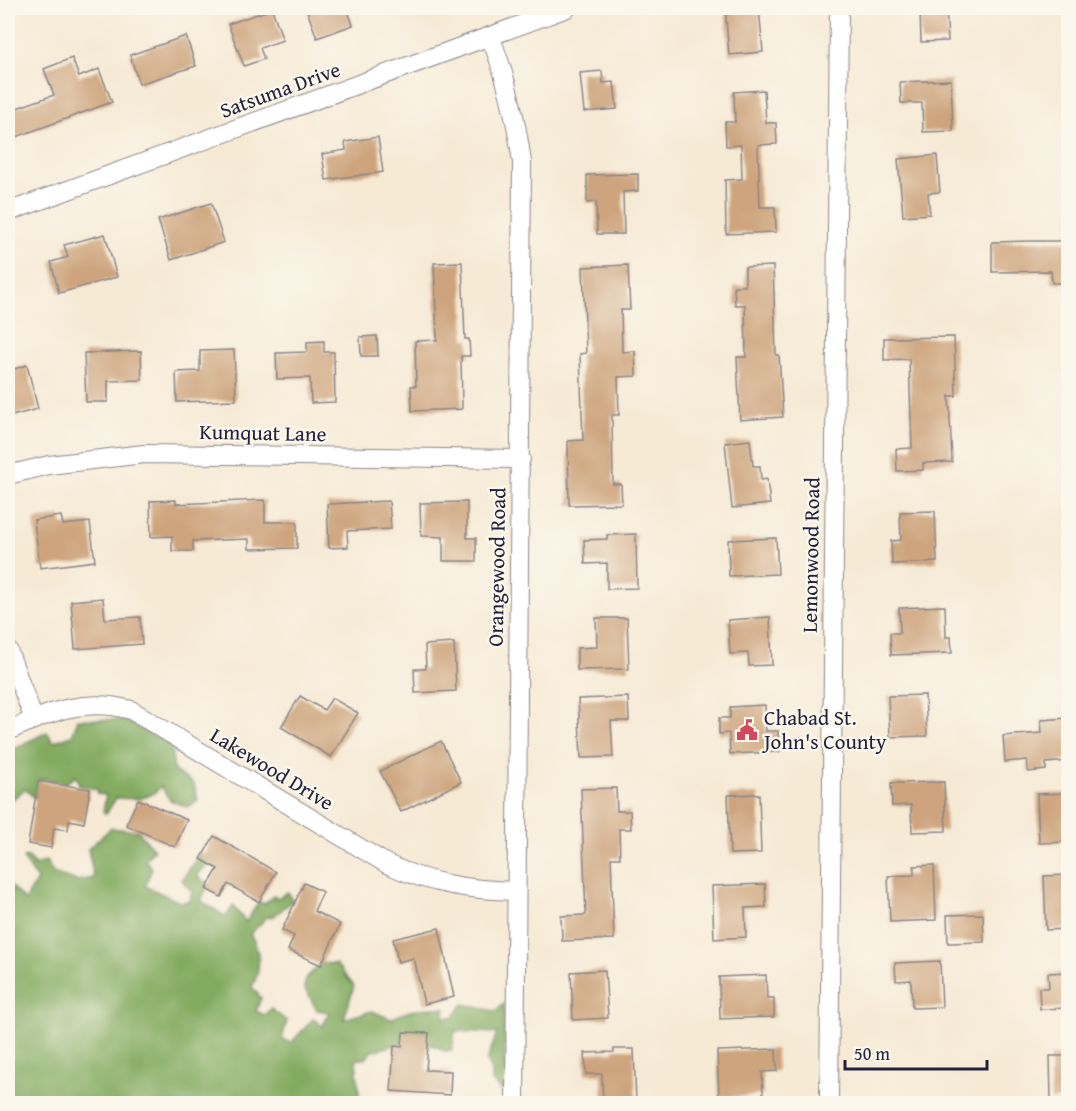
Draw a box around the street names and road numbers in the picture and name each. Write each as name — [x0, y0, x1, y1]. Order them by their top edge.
street label: Satsuma Drive — [215, 53, 345, 126]
street label: Kumquat Lane — [199, 416, 327, 449]
street label: Lemonwood Road — [794, 476, 827, 633]
street label: Orangewood Road — [480, 486, 513, 647]
street label: Lakewood Drive — [205, 719, 340, 818]

